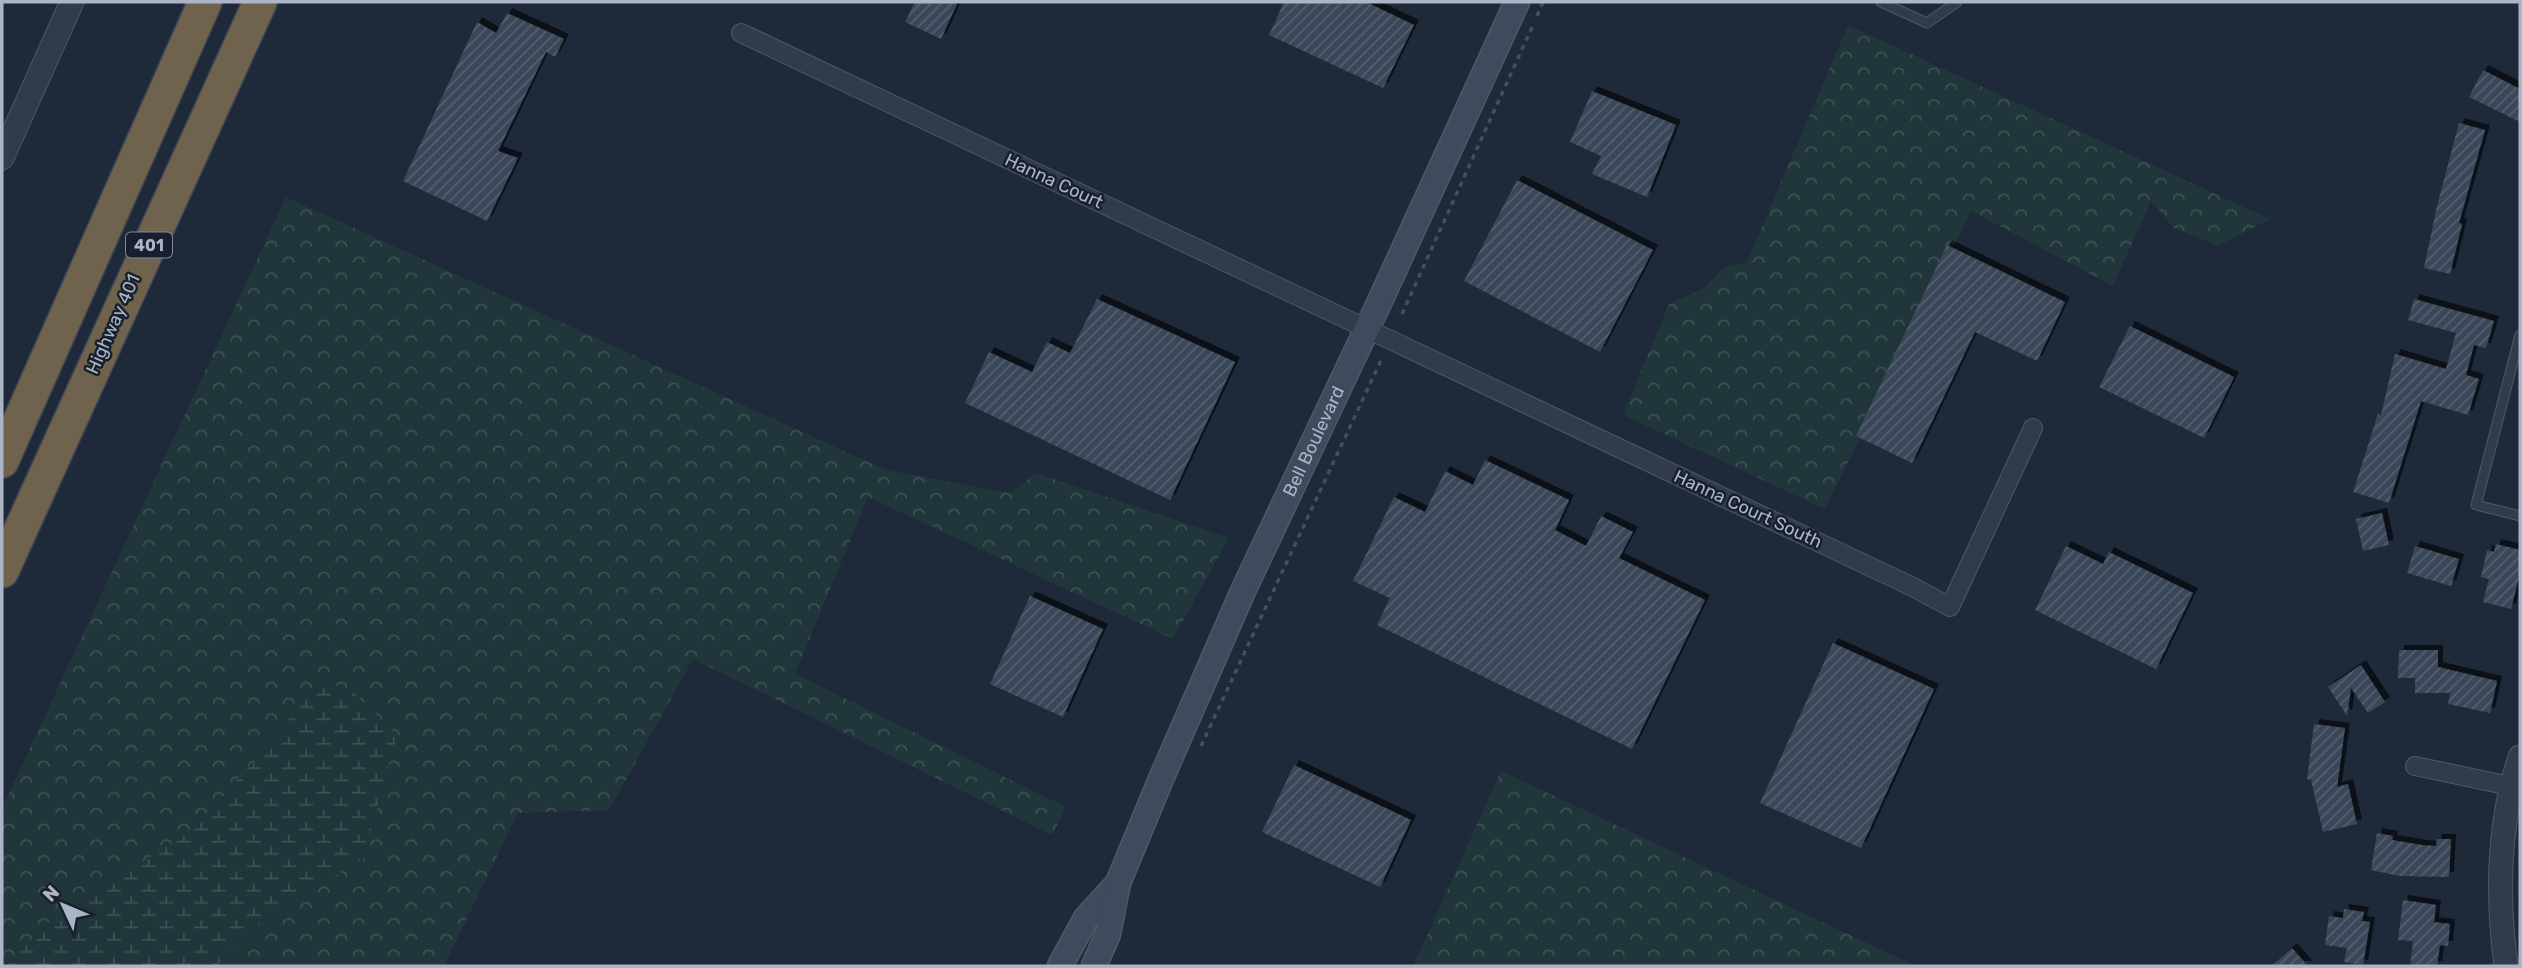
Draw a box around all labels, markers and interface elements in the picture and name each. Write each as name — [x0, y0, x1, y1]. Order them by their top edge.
street label: Hanna Court — [1001, 149, 1107, 213]
road number: 401 — [126, 232, 172, 258]
street label: Highway 401 — [81, 271, 145, 377]
street label: Bell Boulevard — [1278, 383, 1349, 500]
street label: Hanna Court South — [1670, 465, 1826, 553]
north arrow — [28, 870, 98, 940]
text: N — [38, 881, 64, 906]

